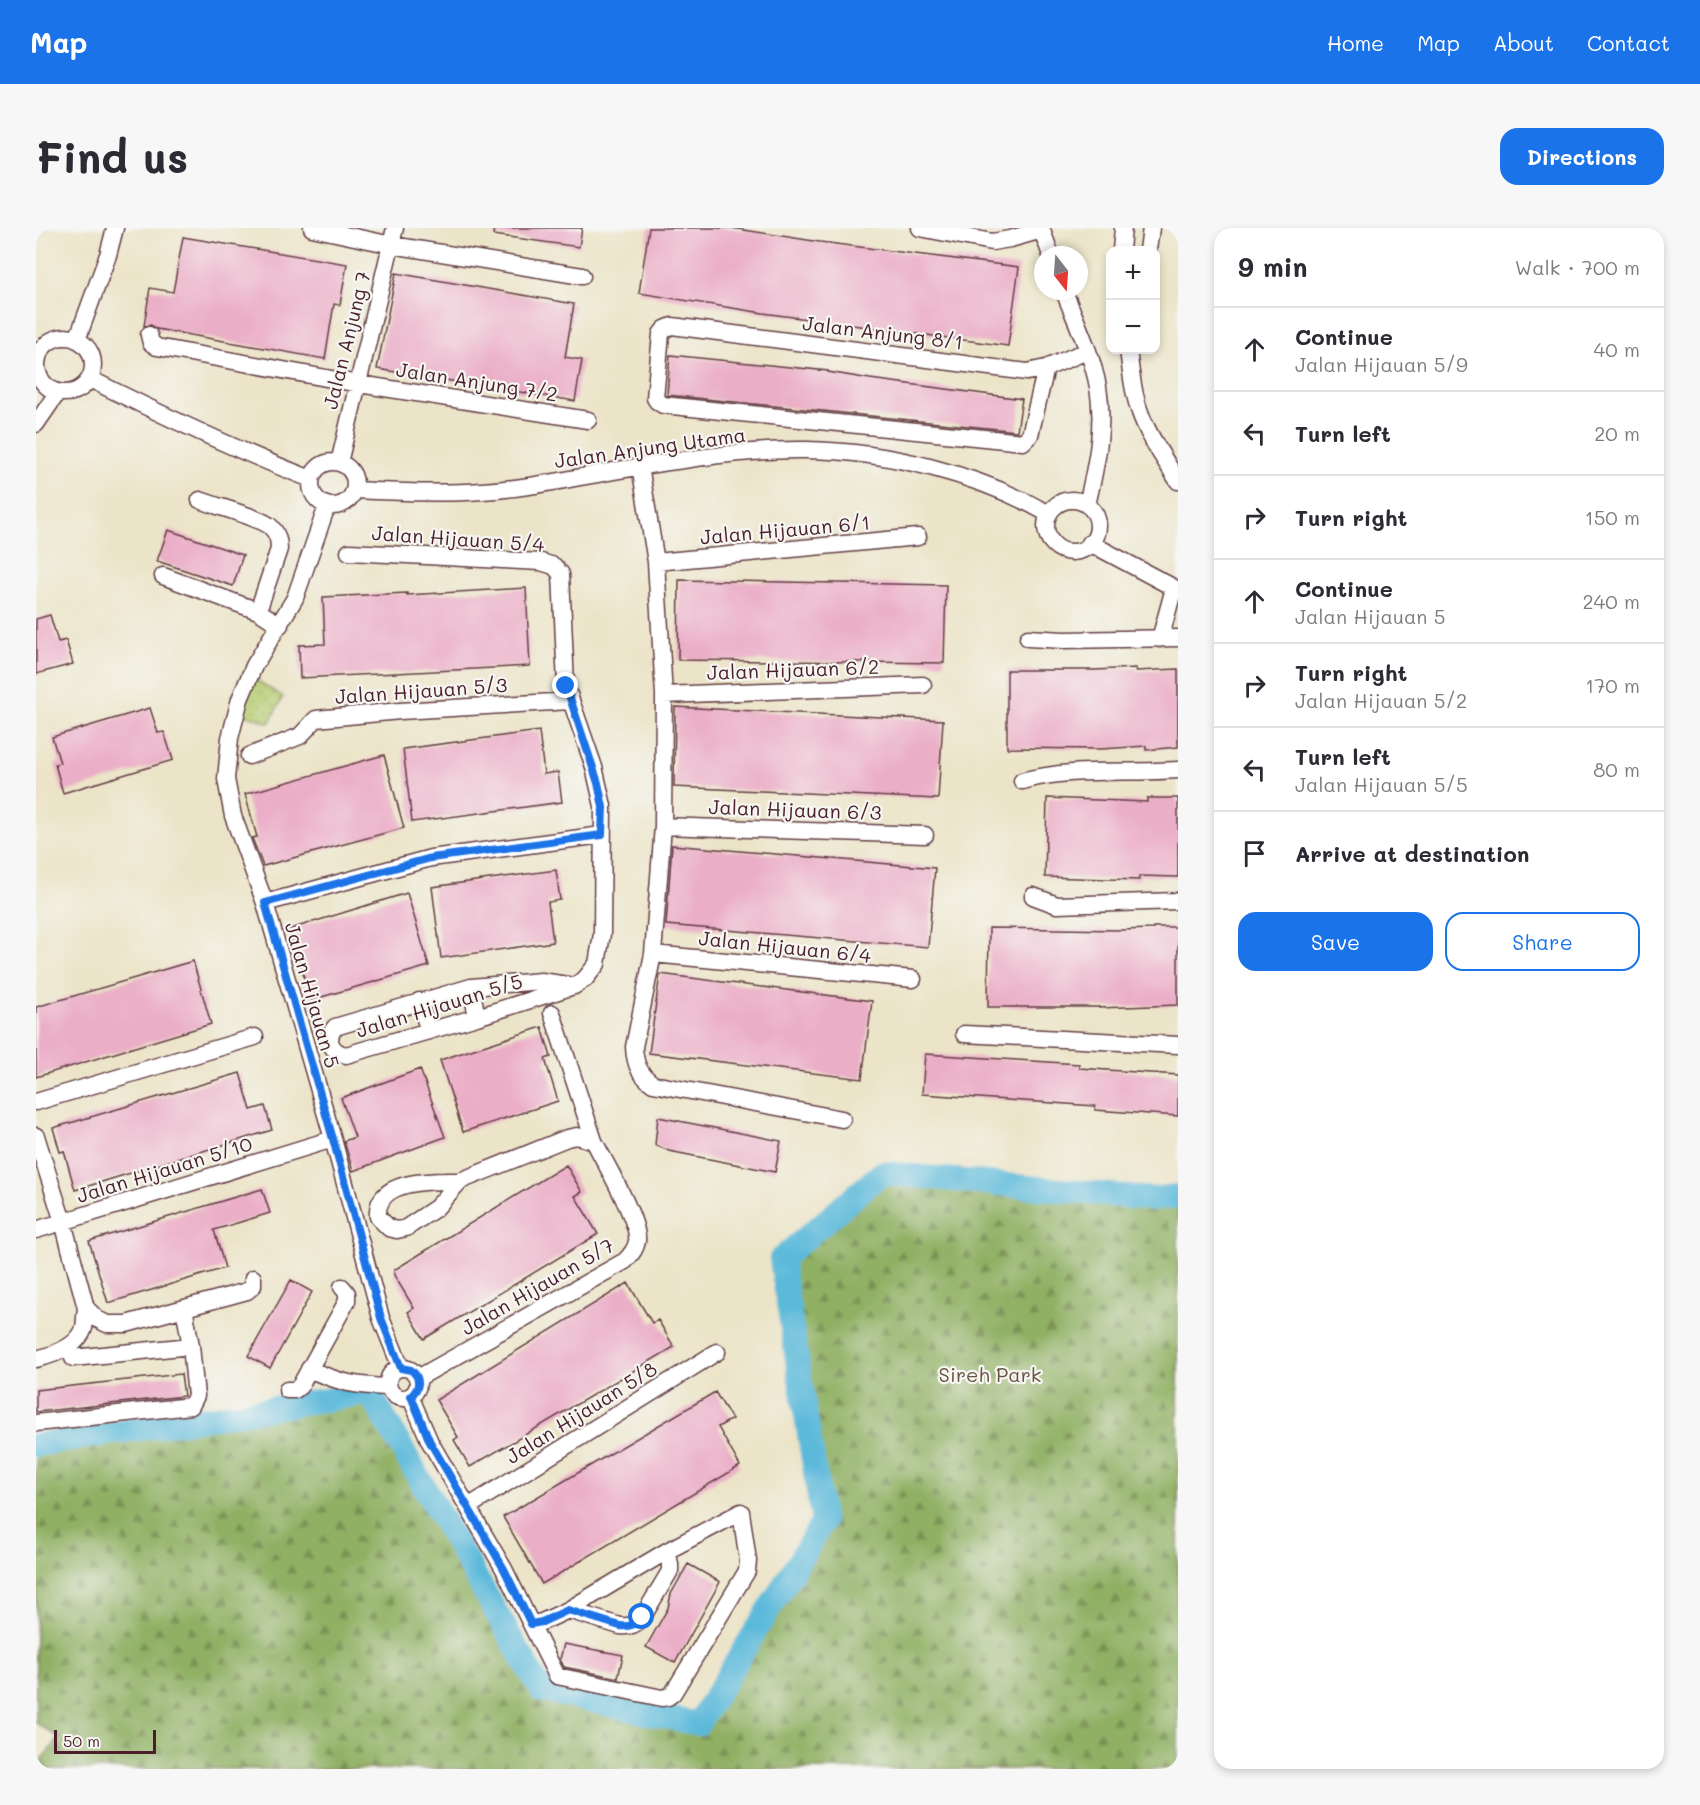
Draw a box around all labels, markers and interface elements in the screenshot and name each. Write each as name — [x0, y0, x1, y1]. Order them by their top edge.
text: Map — [30, 24, 87, 60]
text: Home — [1327, 29, 1384, 56]
text: Map — [1417, 29, 1460, 56]
text: About — [1493, 29, 1554, 56]
text: Contact — [1587, 29, 1670, 56]
button: Directions — [1500, 128, 1664, 185]
text: Find us — [36, 129, 188, 184]
north arrow — [1034, 246, 1088, 300]
map controls — [1106, 246, 1160, 354]
button: + — [1106, 246, 1160, 300]
text: 9 min — [1238, 250, 1307, 284]
text: Walk · 700 m — [1515, 254, 1640, 280]
street label: Jalan Anjung 7 — [316, 268, 376, 412]
button: − — [1106, 300, 1160, 354]
street label: Jalan Anjung 8/1 — [801, 309, 965, 355]
text: Continue — [1295, 322, 1393, 351]
icon: ahead — [1238, 333, 1271, 366]
text: 40 m — [1594, 336, 1640, 362]
text: Jalan Hijauan 5/9 — [1295, 351, 1468, 377]
street label: Jalan Anjung 7/2 — [395, 355, 559, 407]
icon: left — [1238, 417, 1271, 450]
text: Turn left — [1295, 419, 1391, 448]
text: 20 m — [1594, 420, 1640, 446]
street label: Jalan Anjung Utama — [553, 421, 747, 473]
icon: right — [1238, 501, 1271, 534]
text: Turn right — [1295, 503, 1407, 532]
text: 150 m — [1585, 504, 1640, 530]
street label: Jalan Hijauan 6/1 — [699, 509, 871, 549]
street label: Jalan Hijauan 5/4 — [371, 519, 545, 557]
text: Continue — [1295, 574, 1393, 603]
icon: ahead — [1238, 585, 1271, 618]
text: 240 m — [1582, 588, 1640, 614]
text: Jalan Hijauan 5 — [1295, 603, 1446, 629]
street label: Jalan Hijauan 6/2 — [706, 653, 880, 685]
text: Turn right — [1295, 658, 1407, 687]
icon: right — [1238, 669, 1271, 702]
street label: Jalan Hijauan 5/3 — [334, 671, 508, 709]
route end — [552, 672, 578, 698]
text: 170 m — [1585, 672, 1640, 698]
text: Jalan Hijauan 5/2 — [1295, 687, 1467, 713]
text: Turn left — [1295, 742, 1391, 771]
icon: left — [1238, 753, 1271, 786]
text: 80 m — [1593, 756, 1640, 782]
text: Jalan Hijauan 5/5 — [1295, 771, 1468, 797]
street label: Jalan Hijauan 6/3 — [708, 793, 882, 825]
icon: arrive — [1238, 837, 1271, 870]
text: Arrive at destination — [1295, 839, 1530, 868]
button: Save — [1238, 912, 1433, 971]
button: Share — [1445, 912, 1640, 971]
street label: Jalan Hijauan 5 — [280, 919, 346, 1071]
street label: Jalan Hijauan 6/4 — [698, 924, 873, 968]
street label: Jalan Hijauan 5/5 — [353, 967, 525, 1043]
street label: Jalan Hijauan 5/10 — [73, 1130, 255, 1208]
street label: Jalan Hijauan 5/7 — [456, 1232, 618, 1340]
street label: Jalan Hijauan 5/8 — [501, 1355, 661, 1469]
park label: Sireh Park — [939, 1361, 1041, 1387]
route start — [628, 1603, 654, 1629]
scale bar — [54, 1727, 156, 1754]
text: 50 m — [63, 1730, 100, 1751]

